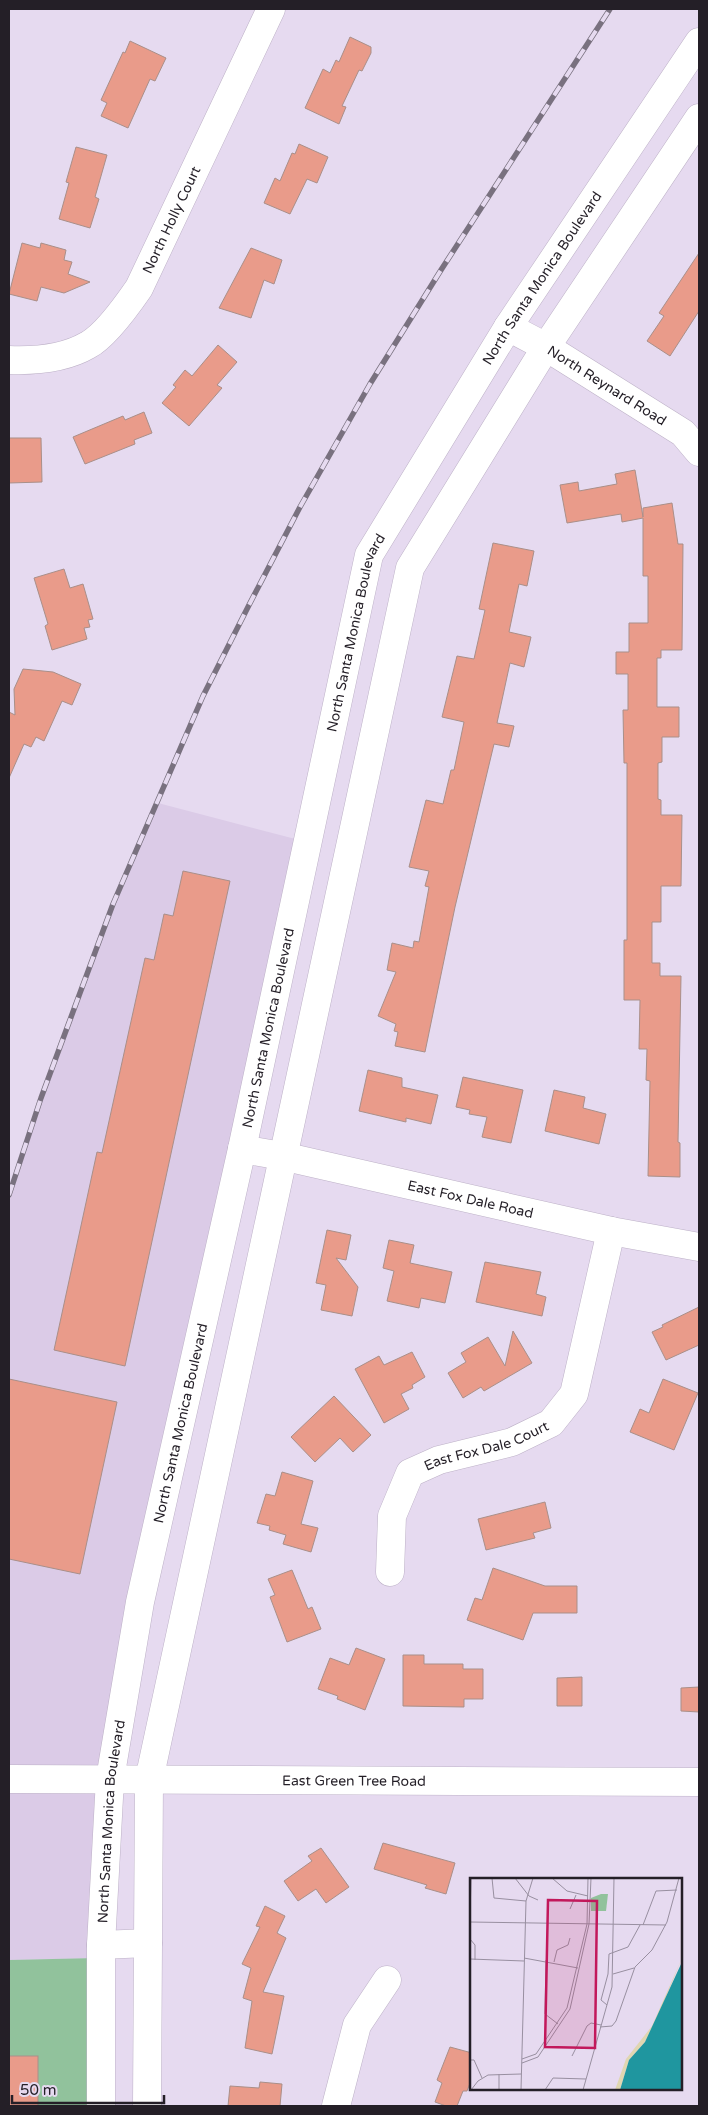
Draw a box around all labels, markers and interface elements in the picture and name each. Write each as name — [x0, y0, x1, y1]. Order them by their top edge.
street label: North Holly Court — [139, 163, 205, 276]
street label: North Santa Monica Boulevard — [479, 188, 605, 368]
street label: North Reynard Road — [544, 342, 669, 429]
street label: North Santa Monica Boulevard — [323, 531, 389, 734]
street label: North Santa Monica Boulevard — [239, 926, 298, 1130]
street label: East Fox Dale Road — [406, 1177, 535, 1222]
street label: North Santa Monica Boulevard — [150, 1322, 211, 1525]
street label: East Fox Dale Court — [421, 1417, 552, 1475]
street label: North Santa Monica Boulevard — [94, 1719, 129, 1924]
street label: East Green Tree Road — [282, 1772, 426, 1790]
inset map — [470, 1878, 683, 2090]
scale bar — [12, 2072, 165, 2104]
text: 50 m — [20, 2081, 57, 2099]

